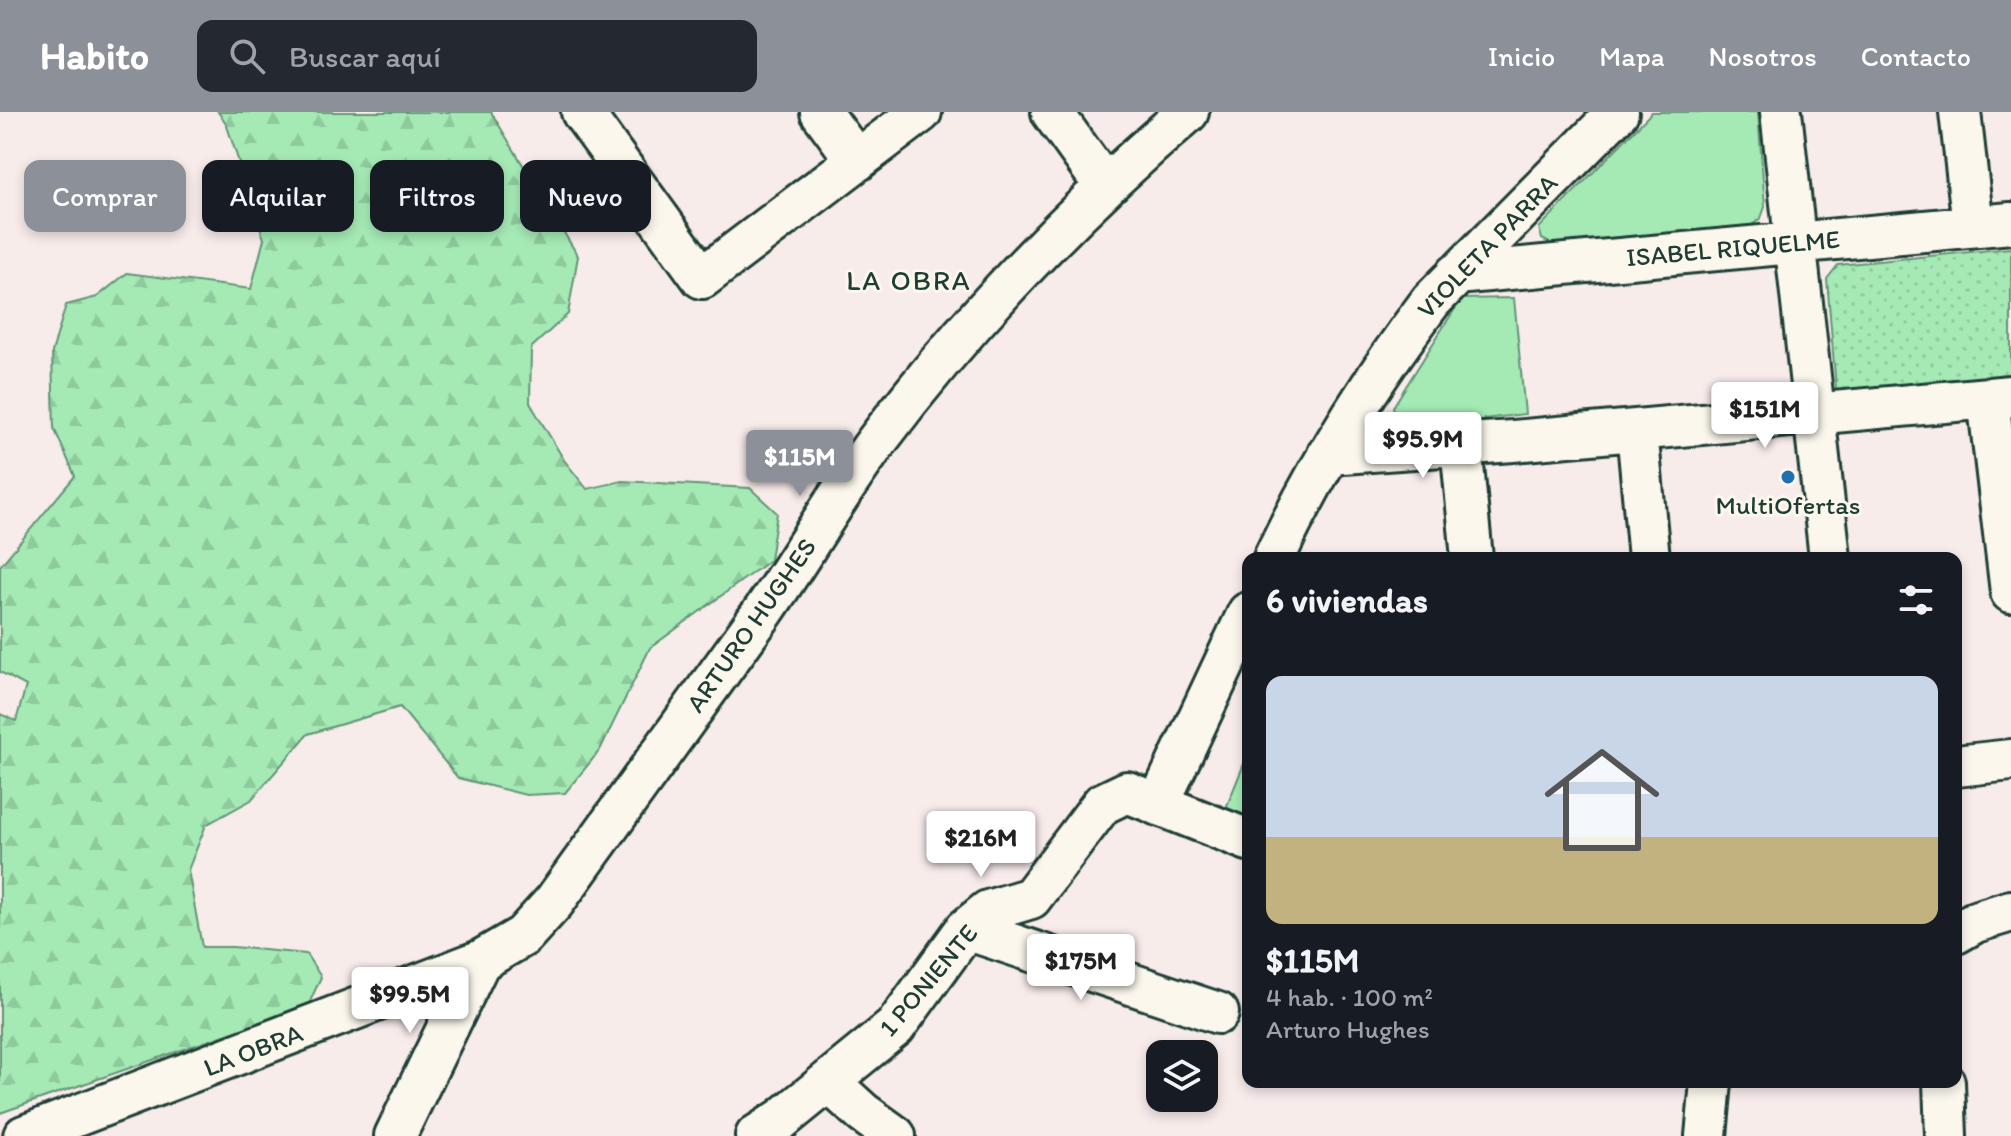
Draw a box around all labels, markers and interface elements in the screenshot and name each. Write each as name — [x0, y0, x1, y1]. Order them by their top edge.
search box — [197, 20, 757, 92]
text: Habito — [40, 33, 149, 79]
icon: search — [225, 34, 269, 78]
text: Buscar aquí — [289, 38, 441, 75]
text: Inicio — [1488, 39, 1555, 73]
text: Mapa — [1599, 39, 1665, 73]
text: Nosotros — [1709, 39, 1817, 73]
text: Contacto — [1861, 39, 1971, 73]
chip: Comprar — [24, 160, 186, 232]
chip: Alquilar — [202, 160, 354, 232]
chip: Filtros — [370, 160, 504, 232]
chip: Nuevo — [520, 160, 651, 232]
street label: VIOLETA PARRA — [1410, 167, 1564, 325]
street label: ISABEL RIQUELME — [1625, 223, 1841, 273]
district label: LA OBRA — [846, 263, 972, 297]
pin: $151M — [1709, 382, 1821, 450]
text: $151M — [1729, 392, 1801, 424]
pin: $95.9M — [1358, 412, 1488, 480]
text: $95.9M — [1383, 422, 1463, 454]
pin: $115M — [744, 430, 856, 498]
text: $115M — [764, 440, 836, 472]
marker: MultiOfertas — [1779, 468, 1797, 486]
place label: MultiOfertas — [1715, 489, 1861, 521]
street label: ARTURO HUGHES — [679, 532, 823, 718]
icon: filters — [1894, 578, 1938, 622]
text: 6 viviendas — [1266, 580, 1428, 621]
icon: home — [1530, 728, 1674, 872]
pin: $216M — [925, 811, 1037, 879]
text: $216M — [944, 821, 1018, 853]
street label: 1 PONIENTE — [872, 917, 984, 1043]
pin: $175M — [1025, 934, 1137, 1002]
text: $115M — [1266, 940, 1359, 981]
text: $175M — [1045, 944, 1117, 976]
pin: $99.5M — [345, 967, 475, 1035]
text: $99.5M — [370, 977, 450, 1009]
text: 4 hab. · 100 m² — [1266, 981, 1433, 1013]
text: Arturo Hughes — [1266, 1013, 1430, 1045]
street label: LA OBRA — [199, 1016, 307, 1083]
map controls — [1146, 1040, 1218, 1112]
button: layers — [1146, 1040, 1218, 1112]

